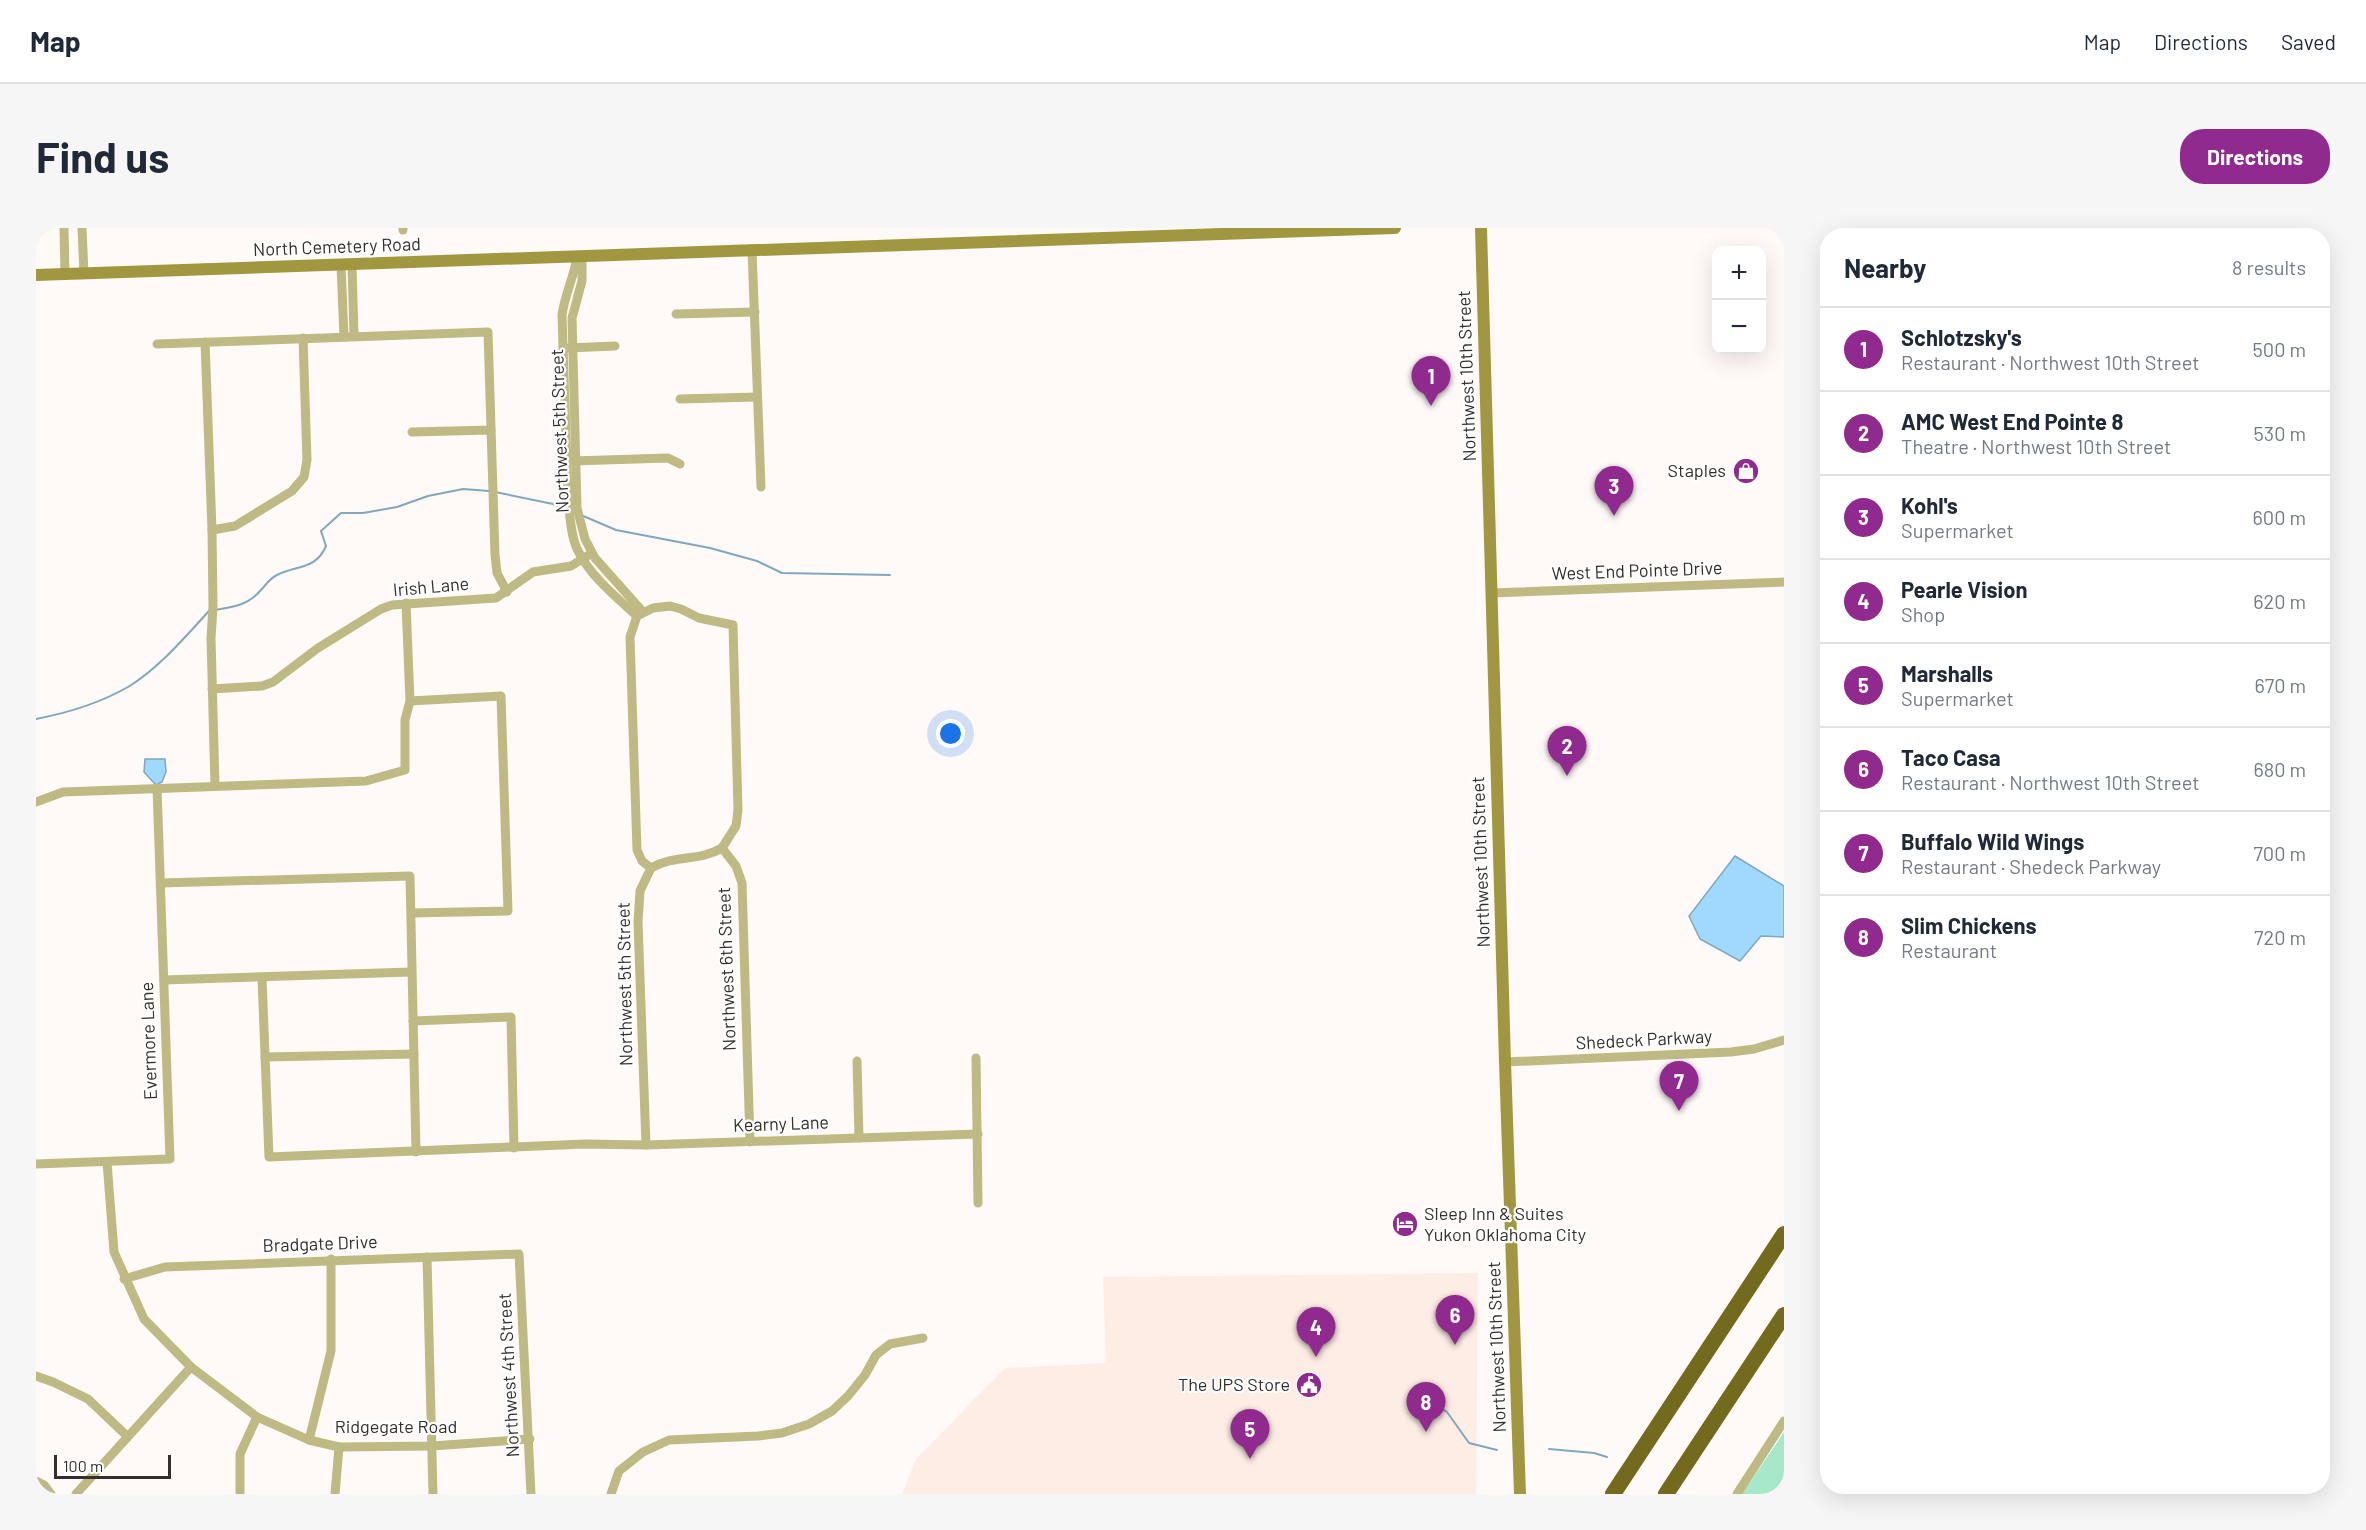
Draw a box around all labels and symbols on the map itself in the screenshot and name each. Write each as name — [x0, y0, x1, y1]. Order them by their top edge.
street label: North Cemetery Road — [253, 232, 421, 260]
street label: Northwest 10th Street — [1452, 290, 1480, 462]
street label: Northwest 5th Street — [545, 349, 573, 513]
pin: 1 — [1412, 356, 1450, 406]
shop icon: Staples — [1731, 456, 1761, 486]
place label: Staples — [1668, 459, 1726, 481]
pin: 3 — [1594, 466, 1634, 516]
street label: West End Pointe Drive — [1551, 556, 1723, 584]
street label: Irish Lane — [392, 572, 470, 600]
your location — [936, 719, 965, 748]
pin: 2 — [1548, 726, 1586, 776]
street label: Northwest 10th Street — [1466, 776, 1494, 948]
street label: Northwest 6th Street — [712, 887, 740, 1051]
street label: Northwest 5th Street — [612, 902, 636, 1066]
street label: Evermore Lane — [135, 982, 161, 1100]
street label: Shedeck Parkway — [1575, 1024, 1713, 1054]
pin: 7 — [1660, 1062, 1698, 1111]
street label: Kearny Lane — [733, 1110, 829, 1136]
place label: Sleep Inn & Suites Yukon Oklahoma City — [1424, 1202, 1586, 1245]
hotel icon: Sleep Inn & Suites Yukon Oklahoma City — [1390, 1209, 1420, 1239]
street label: Bradgate Drive — [262, 1230, 378, 1256]
street label: Northwest 10th Street — [1482, 1261, 1510, 1433]
street label: Northwest 4th Street — [493, 1292, 523, 1458]
pin: 6 — [1436, 1296, 1474, 1345]
pin: 4 — [1296, 1308, 1336, 1357]
public building icon: The UPS Store — [1294, 1370, 1324, 1400]
place label: The UPS Store — [1178, 1373, 1290, 1395]
pin: 8 — [1406, 1382, 1446, 1432]
pin: 5 — [1230, 1410, 1270, 1459]
street label: Ridgegate Road — [335, 1415, 457, 1437]
scale bar — [54, 1452, 171, 1480]

